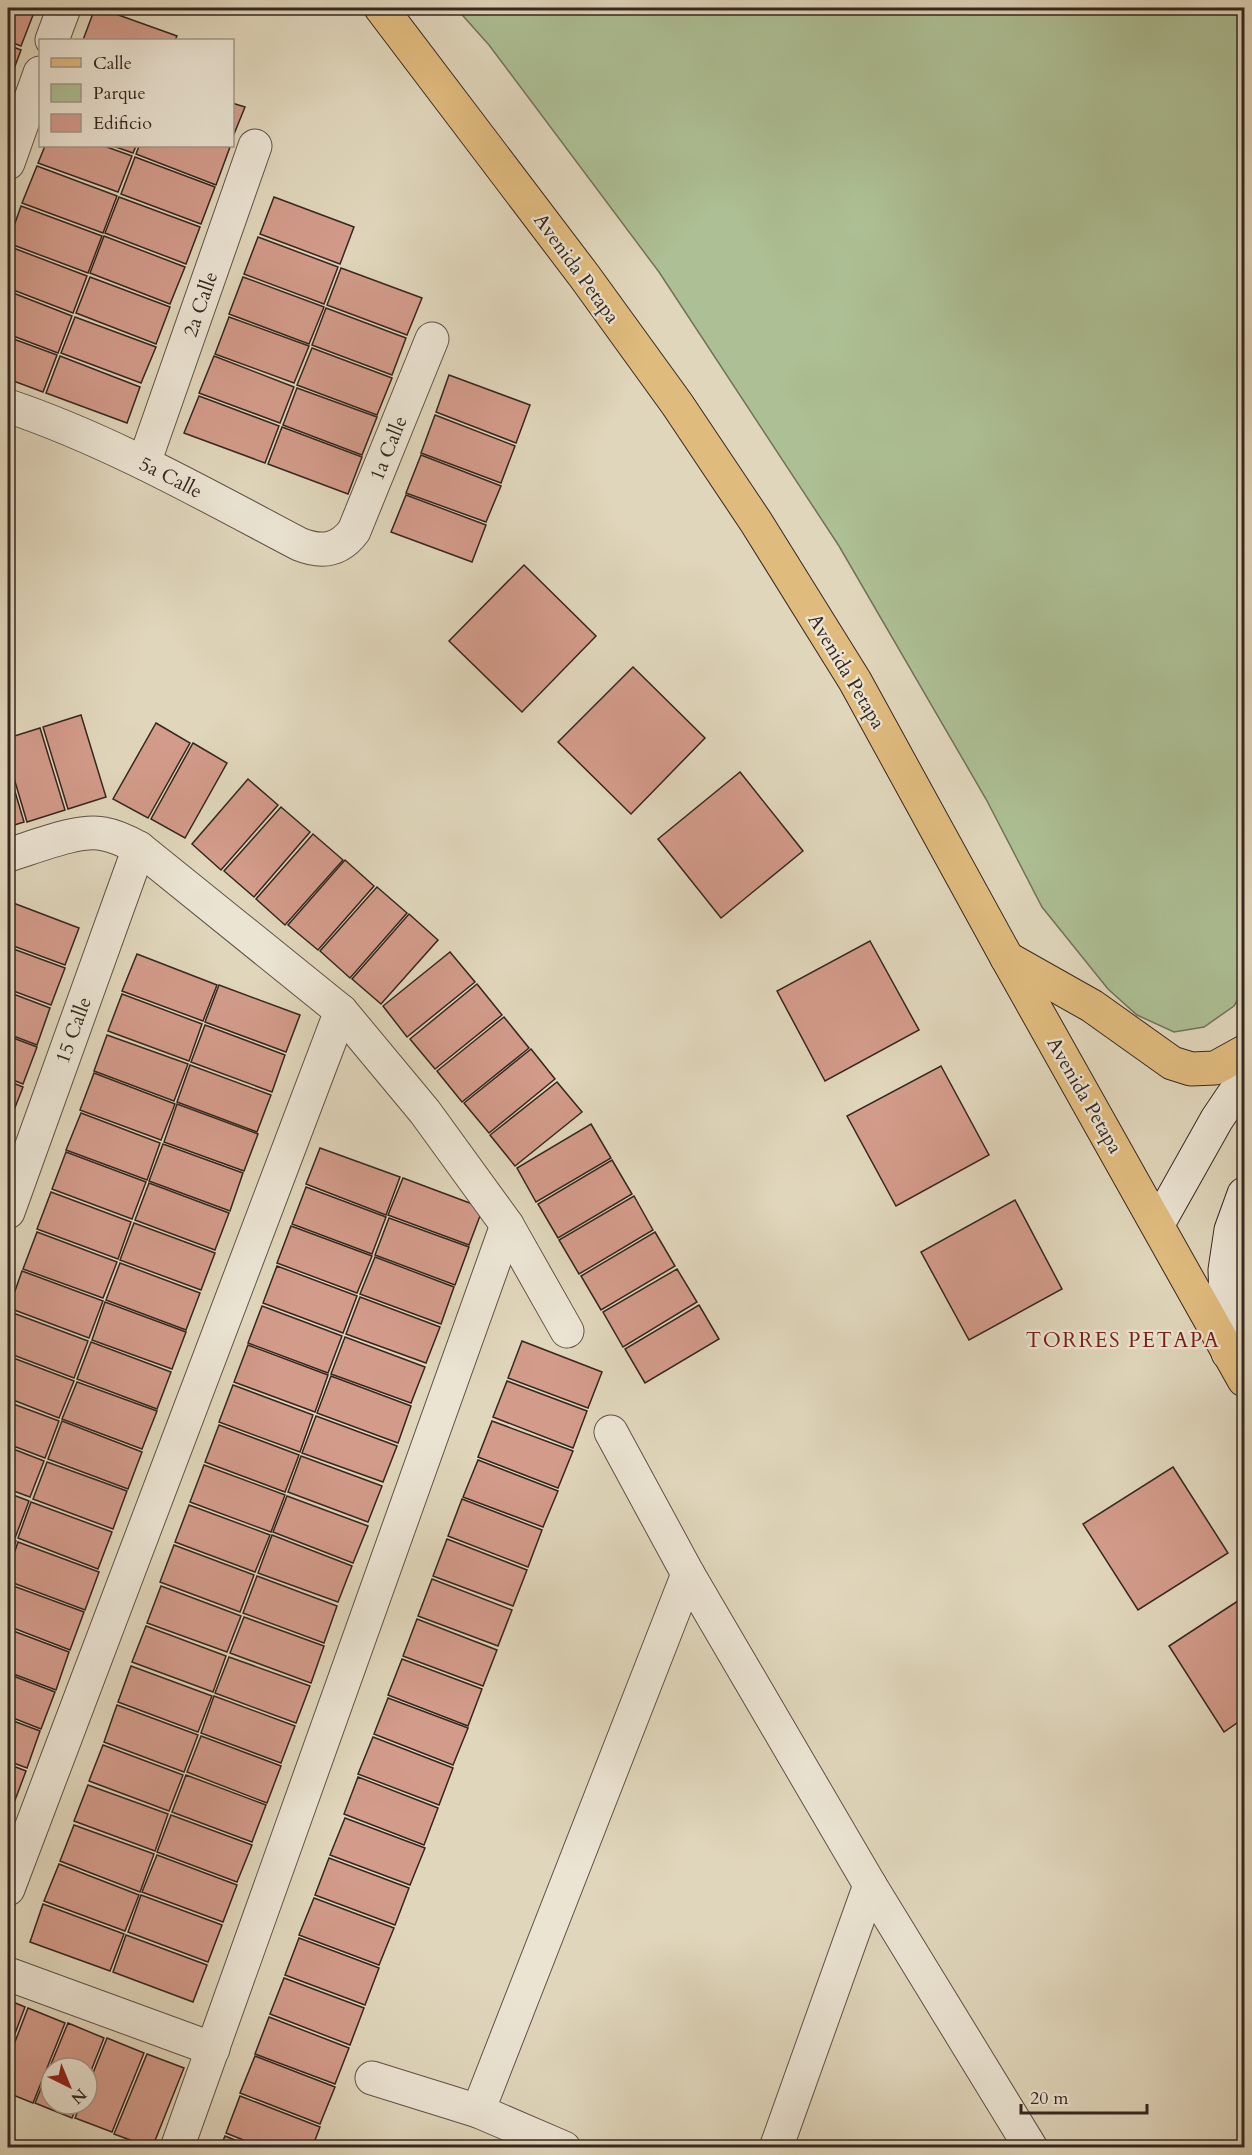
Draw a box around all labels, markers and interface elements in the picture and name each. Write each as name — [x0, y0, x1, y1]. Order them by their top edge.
legend — [39, 39, 234, 147]
text: Calle — [93, 51, 132, 76]
text: Parque — [93, 81, 146, 106]
text: Edificio — [93, 111, 152, 136]
street label: Avenida Petapa — [527, 208, 626, 329]
street label: 2a Calle — [177, 268, 224, 340]
street label: 1a Calle — [363, 412, 414, 485]
street label: 5a Calle — [135, 450, 207, 505]
street label: Avenida Petapa — [801, 608, 892, 734]
street label: 15 Calle — [49, 993, 98, 1067]
street label: Avenida Petapa — [1040, 1032, 1129, 1159]
district label: TORRES PETAPA — [1026, 1326, 1220, 1355]
north arrow — [39, 2056, 99, 2116]
scale bar — [1021, 2077, 1147, 2115]
text: N — [66, 2083, 91, 2109]
text: 20 m — [1030, 2086, 1069, 2111]

